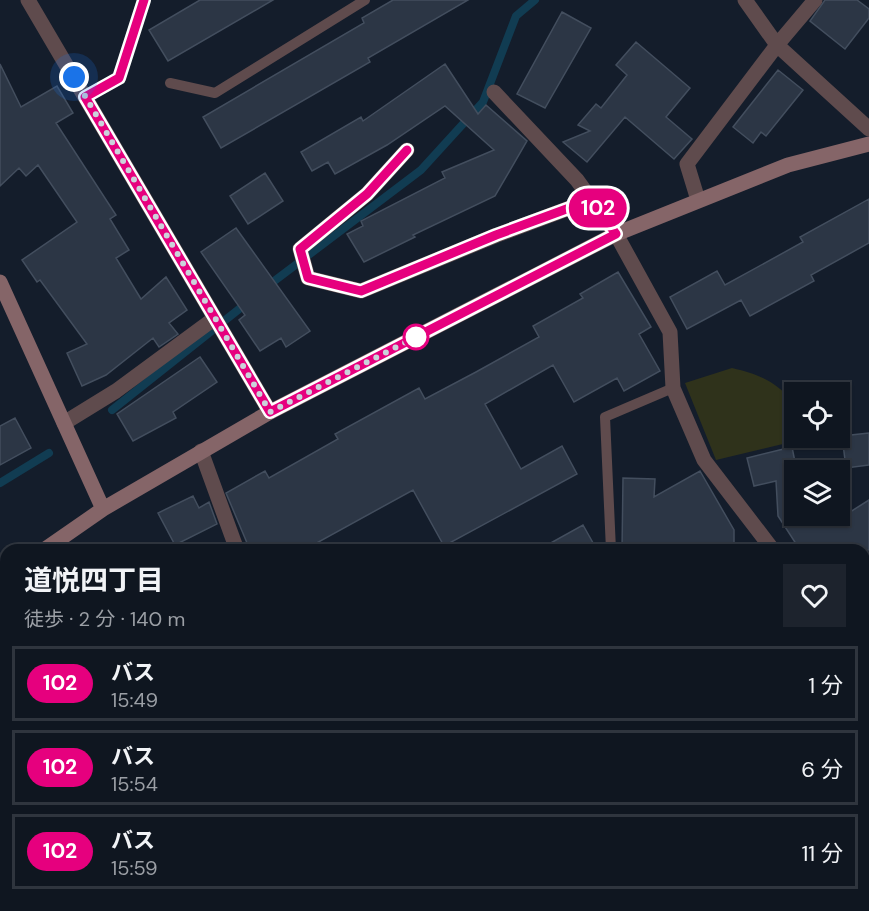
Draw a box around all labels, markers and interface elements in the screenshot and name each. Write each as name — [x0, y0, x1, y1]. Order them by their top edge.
your location — [59, 62, 89, 92]
line badge: 102 — [564, 188, 632, 228]
text: 102 — [581, 194, 615, 222]
unlabelled marker — [403, 324, 429, 350]
map controls — [784, 382, 850, 526]
button: locate — [784, 382, 850, 448]
button: layers — [784, 460, 850, 526]
text: 道悦四丁目 — [24, 562, 164, 599]
button: heart — [783, 564, 846, 627]
text: 徒歩 · 2 分 · 140 m — [24, 606, 185, 632]
text: バス — [111, 658, 155, 687]
text: 102 — [43, 669, 77, 697]
text: 1 分 — [808, 671, 843, 700]
text: 15:49 — [111, 687, 158, 713]
text: バス — [111, 742, 155, 771]
text: 102 — [43, 753, 77, 781]
text: 6 分 — [801, 755, 843, 784]
text: 15:54 — [111, 771, 158, 797]
text: バス — [111, 826, 155, 855]
text: 102 — [43, 837, 77, 865]
text: 11 分 — [801, 839, 843, 868]
text: 15:59 — [111, 855, 158, 881]

